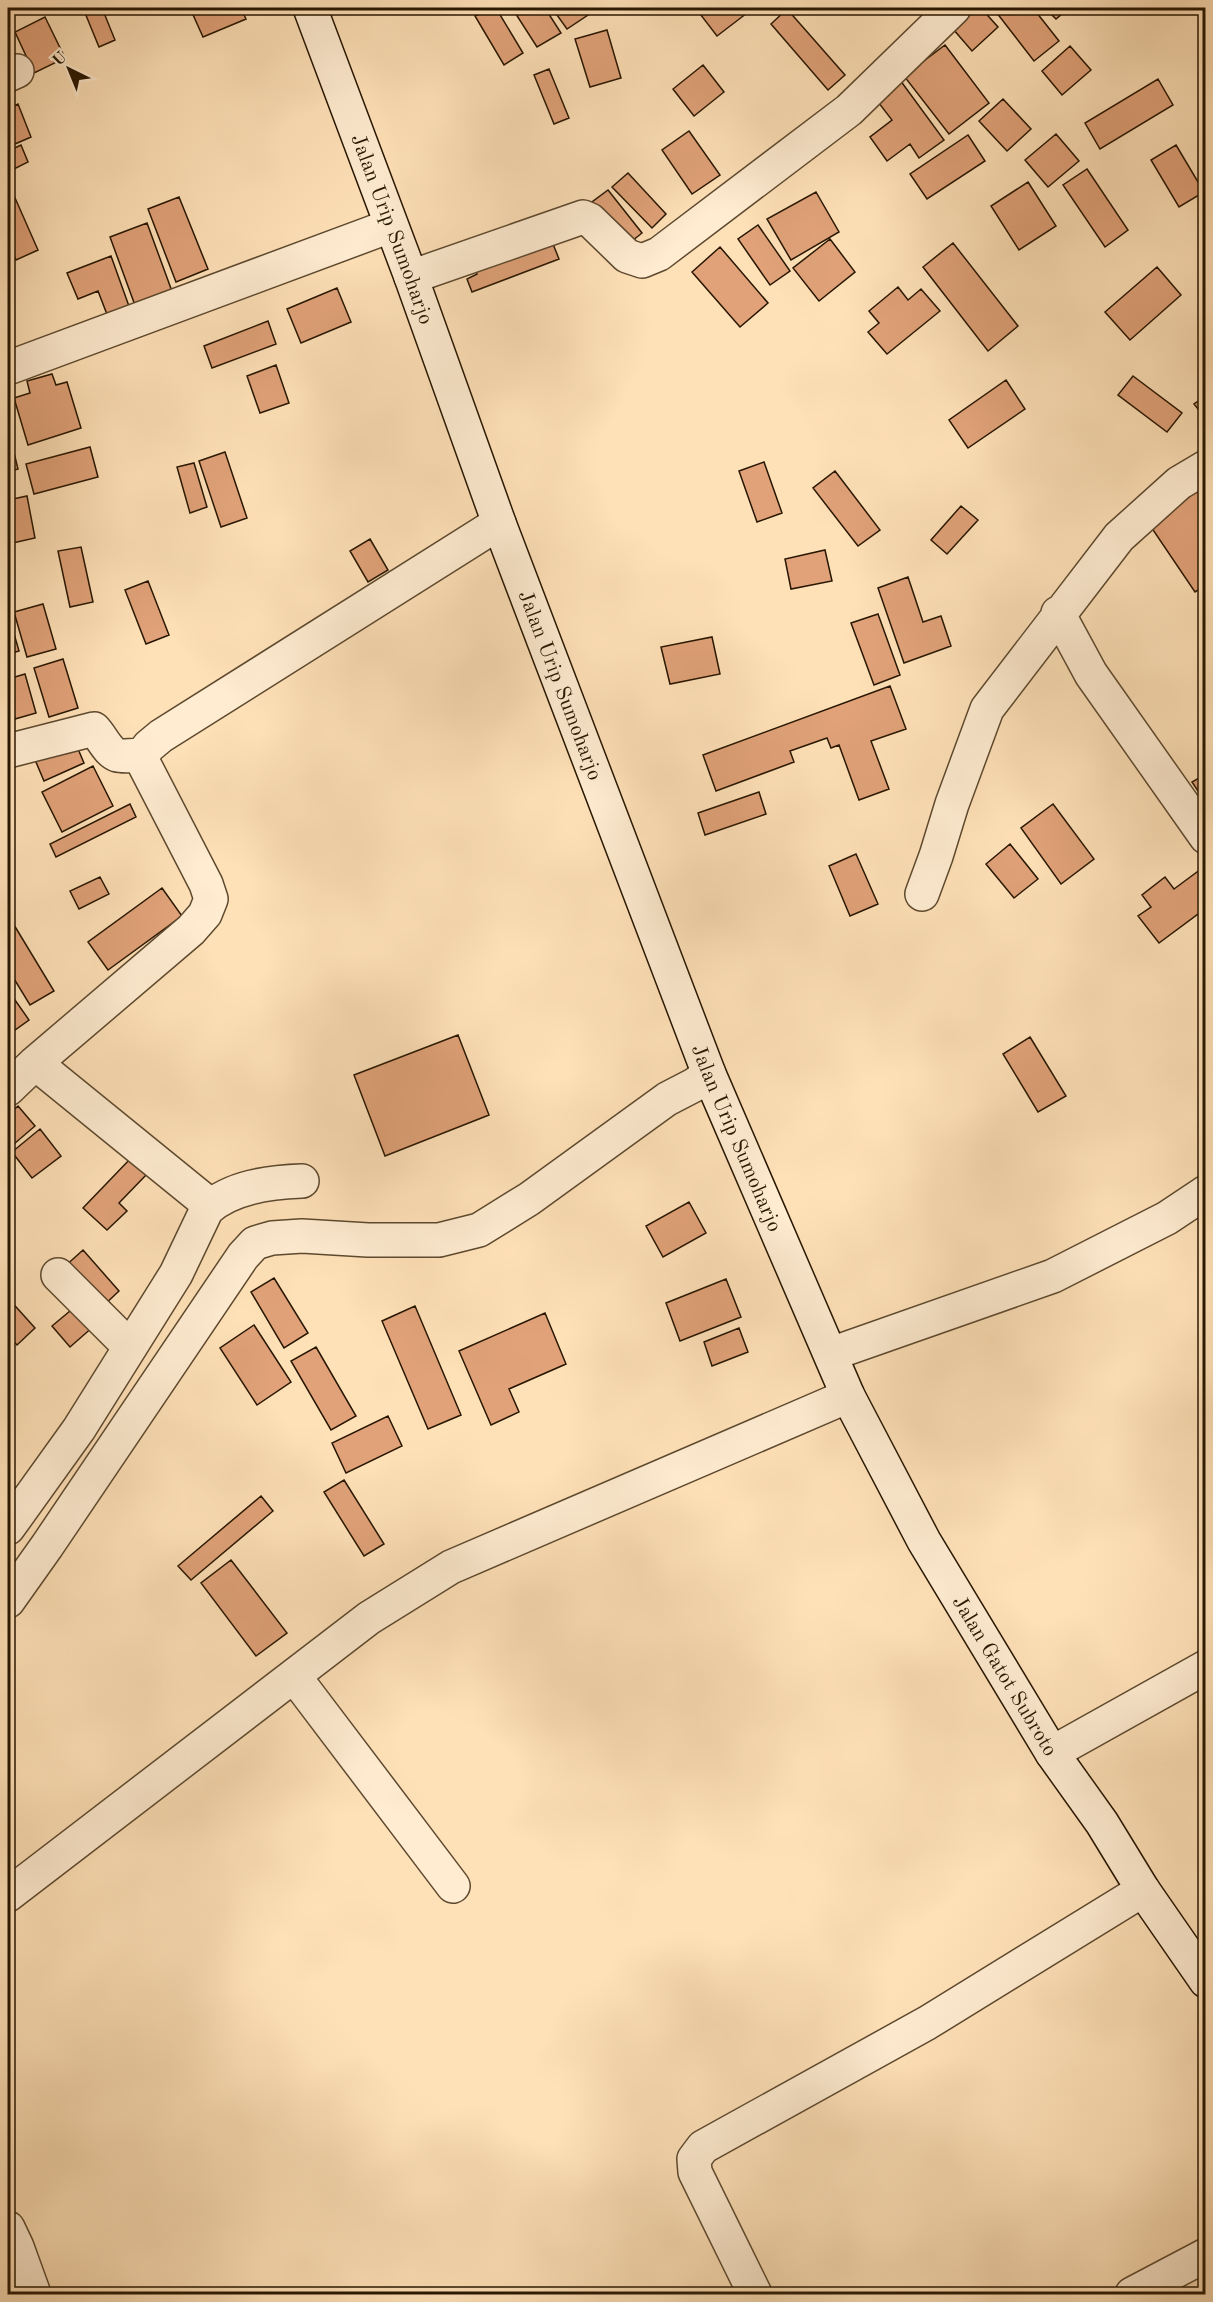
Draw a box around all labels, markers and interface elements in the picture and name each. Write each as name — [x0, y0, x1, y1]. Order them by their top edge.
north arrow — [39, 39, 99, 99]
text: U — [50, 49, 70, 70]
street label: Jalan Urip Sumoharjo — [346, 131, 436, 328]
street label: Jalan Urip Sumoharjo — [514, 588, 605, 783]
street label: Jalan Urip Sumoharjo — [687, 1042, 785, 1235]
street label: Jalan Gatot Subroto — [948, 1593, 1060, 1760]

